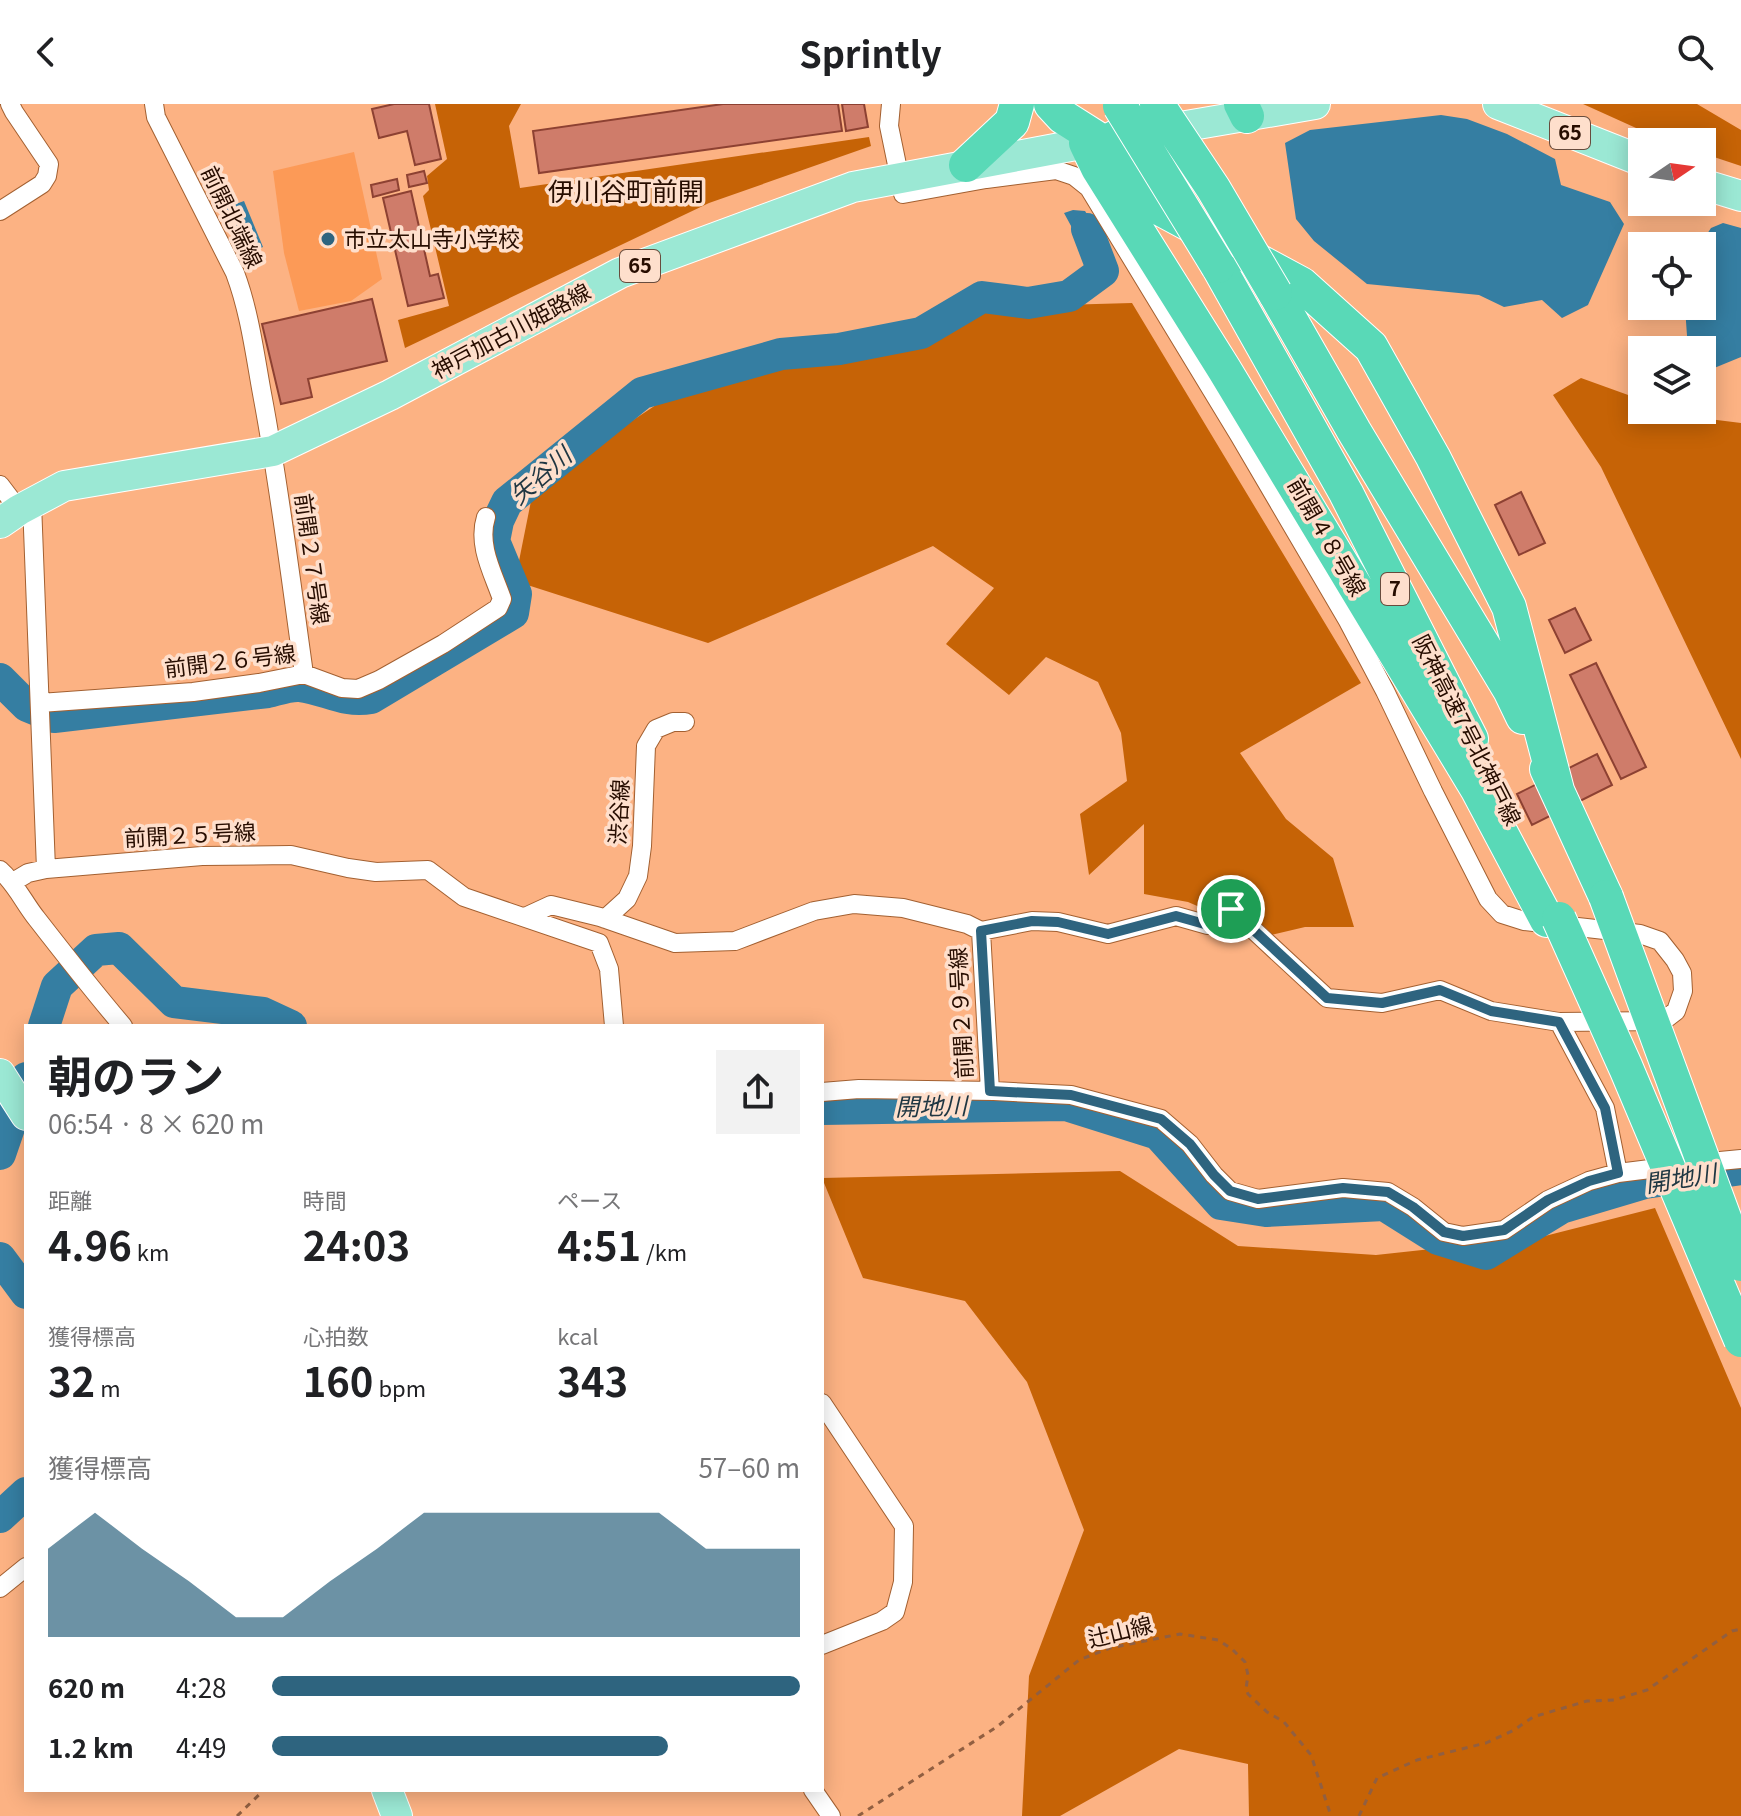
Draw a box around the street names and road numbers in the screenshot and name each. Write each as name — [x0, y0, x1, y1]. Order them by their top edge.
road number: 65 — [1550, 117, 1590, 149]
street label: 前開北端線 — [195, 160, 272, 273]
road number: 65 — [620, 250, 660, 282]
street label: 神戸加古川姫路線 — [425, 274, 595, 385]
street label: 前開４８号線 — [1282, 471, 1376, 601]
street label: 前開２７号線 — [289, 491, 339, 626]
road number: 7 — [1381, 573, 1409, 605]
street label: 阪神高速7号北神戸線 — [1407, 628, 1531, 830]
street label: 前開２６号線 — [162, 635, 297, 683]
street label: 渋谷線 — [599, 778, 635, 846]
street label: 前開２５号線 — [123, 814, 257, 852]
street label: 前開２９号線 — [940, 946, 978, 1080]
street label: 辻山線 — [1084, 1607, 1155, 1654]

